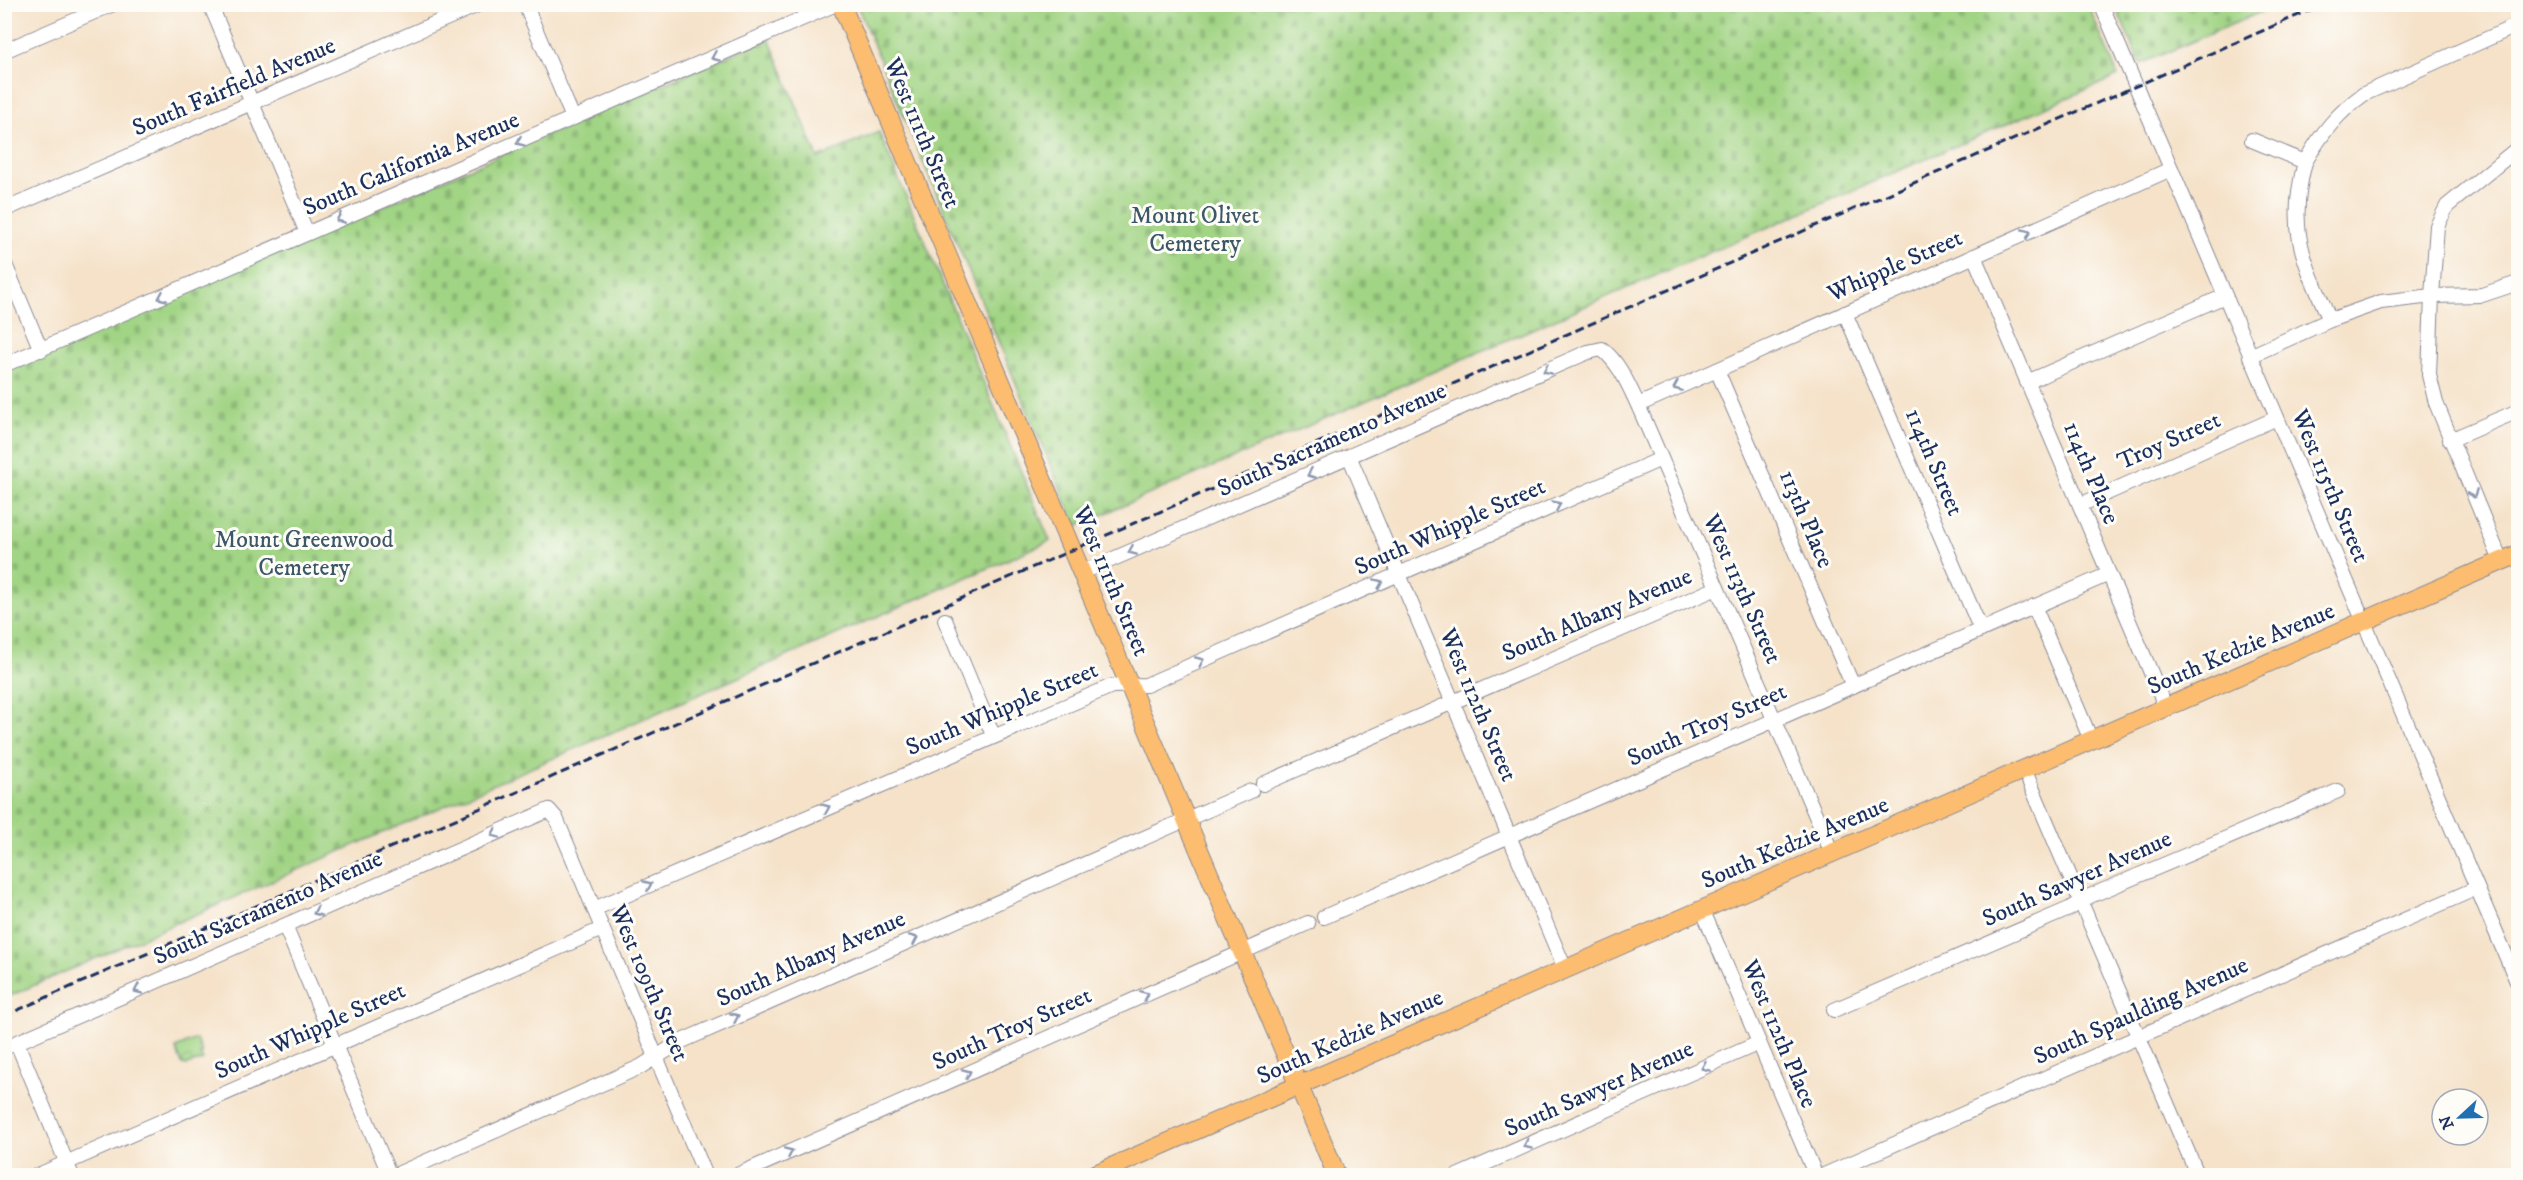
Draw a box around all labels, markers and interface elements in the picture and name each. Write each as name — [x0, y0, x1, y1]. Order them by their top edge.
street label: South Fairfield Avenue — [128, 31, 340, 143]
one-way arrow — [711, 50, 722, 62]
street label: West 111th Street — [876, 52, 967, 213]
street label: South California Avenue — [298, 105, 524, 223]
one-way arrow — [515, 134, 526, 146]
park label: Mount Olivet Cemetery — [1131, 201, 1260, 259]
one-way arrow — [336, 212, 347, 224]
street label: Whipple Street — [1822, 223, 1967, 309]
one-way arrow — [2021, 228, 2032, 240]
one-way arrow — [157, 289, 168, 301]
one-way arrow — [1543, 363, 1554, 375]
street label: South Sacramento Avenue — [1213, 376, 1451, 504]
one-way arrow — [1673, 380, 1684, 392]
street label: 114th Street — [1898, 404, 1970, 520]
street label: West 115th Street — [2284, 404, 2376, 567]
street label: Troy Street — [2113, 405, 2225, 477]
street label: 114th Place — [2056, 417, 2126, 529]
street label: 113th Place — [1772, 466, 1840, 573]
one-way arrow — [1307, 467, 1318, 479]
street label: South Whipple Street — [1350, 471, 1550, 583]
one-way arrow — [2466, 488, 2478, 499]
street label: West 111th Street — [1065, 500, 1156, 661]
one-way arrow — [1551, 500, 1562, 512]
street label: West 113th Street — [1695, 509, 1788, 669]
park label: Mount Greenwood Cemetery — [215, 525, 393, 583]
one-way arrow — [1127, 544, 1138, 556]
street label: South Albany Avenue — [1498, 561, 1696, 669]
one-way arrow — [1372, 578, 1383, 590]
street label: South Kedzie Avenue — [2143, 596, 2339, 702]
street label: West 112th Street — [1432, 623, 1524, 786]
street label: South Whipple Street — [901, 655, 1103, 763]
one-way arrow — [1193, 656, 1204, 668]
street label: South Troy Street — [1623, 676, 1791, 773]
street label: South Kedzie Avenue — [1697, 790, 1893, 896]
one-way arrow — [820, 803, 831, 815]
street label: South Sawyer Avenue — [1978, 824, 2176, 934]
one-way arrow — [491, 826, 502, 838]
street label: South Sacramento Avenue — [149, 844, 387, 972]
one-way arrow — [641, 881, 652, 893]
street label: West 109th Street — [602, 899, 696, 1066]
one-way arrow — [312, 904, 323, 916]
street label: South Albany Avenue — [712, 904, 910, 1014]
one-way arrow — [907, 934, 918, 946]
street label: South Spaulding Avenue — [2029, 950, 2253, 1072]
street label: West 112th Place — [1734, 955, 1824, 1113]
street label: South Whipple Street — [210, 975, 410, 1087]
street label: South Troy Street — [928, 980, 1096, 1077]
one-way arrow — [133, 982, 144, 994]
street label: South Kedzie Avenue — [1252, 982, 1448, 1092]
one-way arrow — [1139, 990, 1150, 1002]
one-way arrow — [729, 1012, 740, 1024]
street label: South Sawyer Avenue — [1500, 1034, 1698, 1144]
one-way arrow — [1701, 1059, 1712, 1071]
one-way arrow — [961, 1068, 972, 1080]
north arrow — [2430, 1087, 2490, 1147]
text: N — [2435, 1112, 2459, 1132]
one-way arrow — [1522, 1138, 1533, 1150]
one-way arrow — [782, 1147, 793, 1159]

